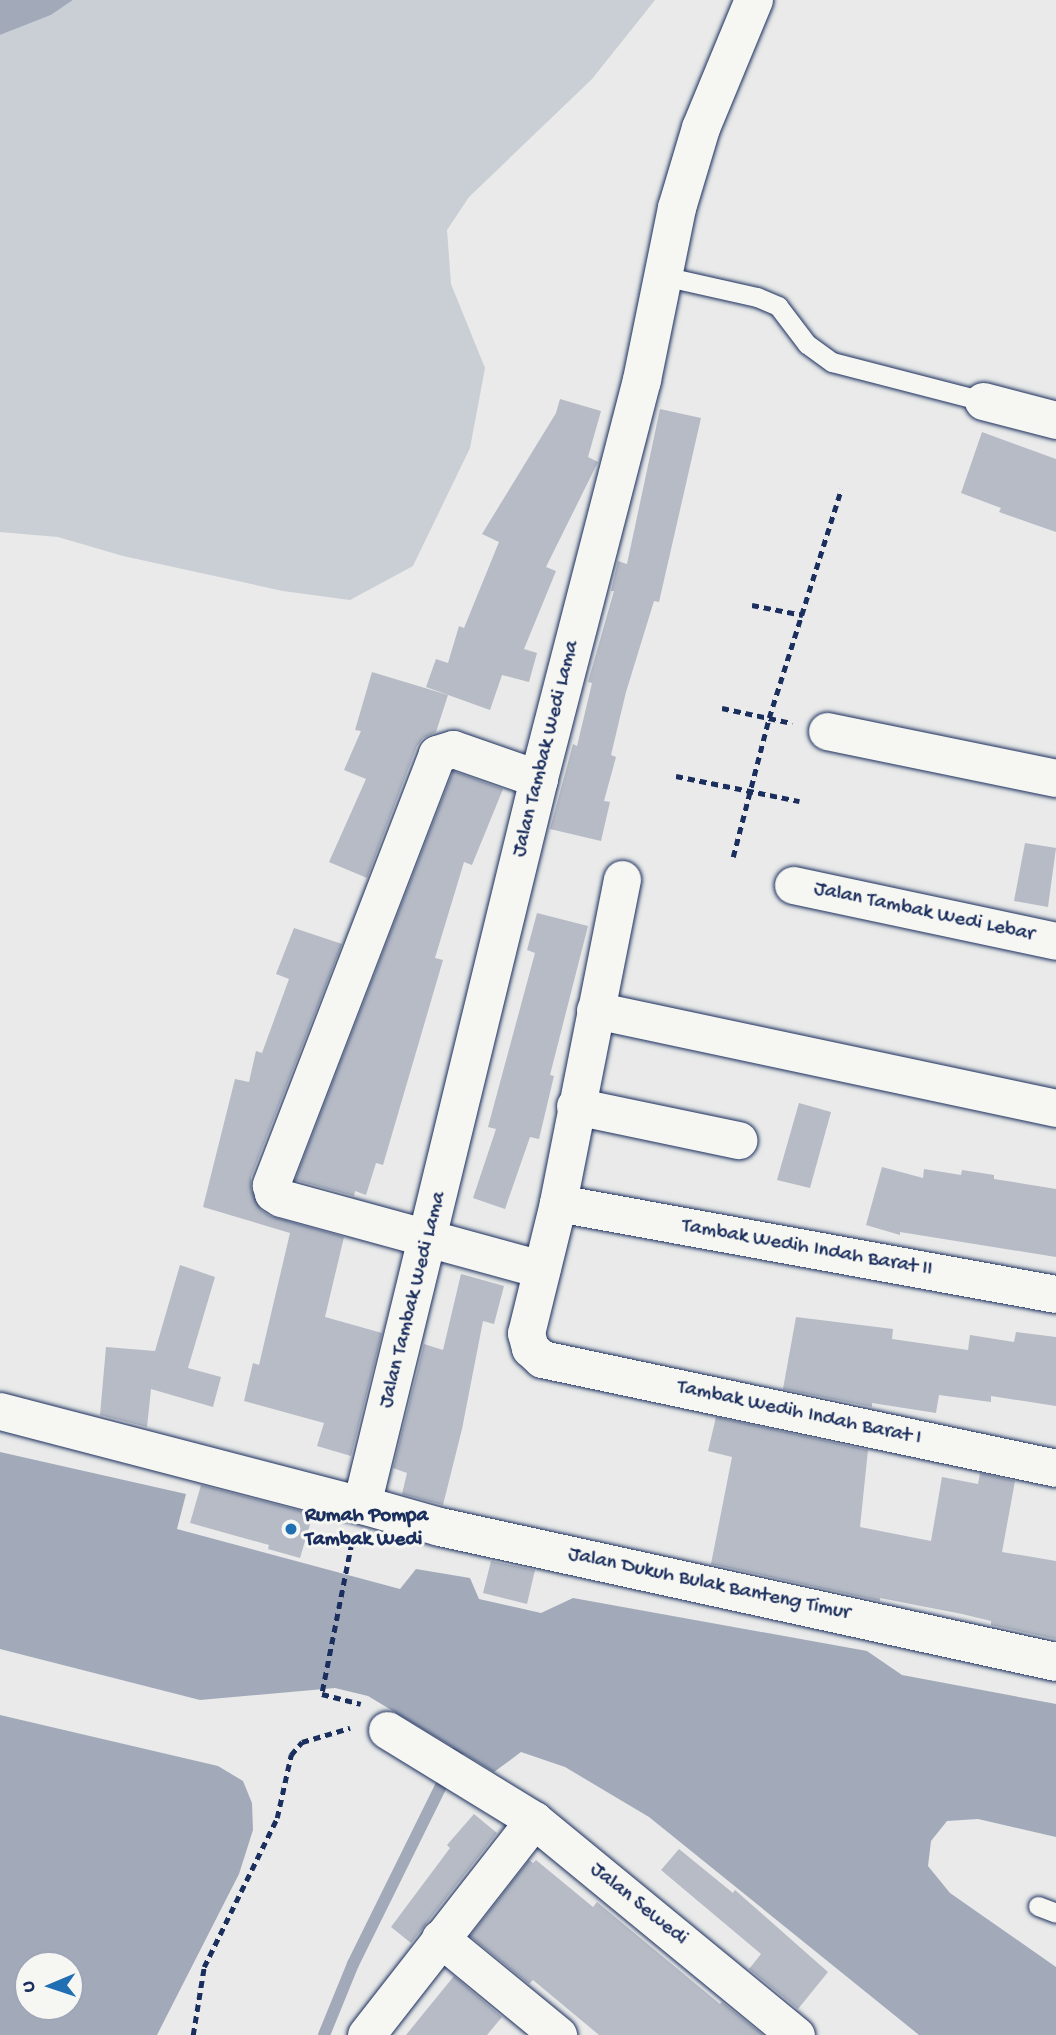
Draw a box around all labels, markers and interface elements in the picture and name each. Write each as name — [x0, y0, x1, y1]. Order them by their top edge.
street label: Jalan Tambak Wedi Lama — [508, 638, 586, 860]
street label: Jalan Tambak Wedi Lebar — [811, 877, 1037, 949]
street label: Jalan Tambak Wedi Lama — [375, 1189, 453, 1411]
street label: Tambak Wedih Indah Barat II — [680, 1215, 934, 1283]
street label: Tambak Wedih Indah Barat I — [675, 1376, 923, 1452]
place label: Rumah Pompa Tambak Wedi — [305, 1504, 428, 1554]
marker: Rumah Pompa Tambak Wedi — [283, 1521, 299, 1537]
street label: Jalan Dukuh Bulak Banteng Timur — [566, 1543, 852, 1627]
street label: Jalan Sewedi — [584, 1858, 692, 1952]
north arrow — [14, 1951, 84, 2021]
text: U — [18, 1981, 41, 1993]

